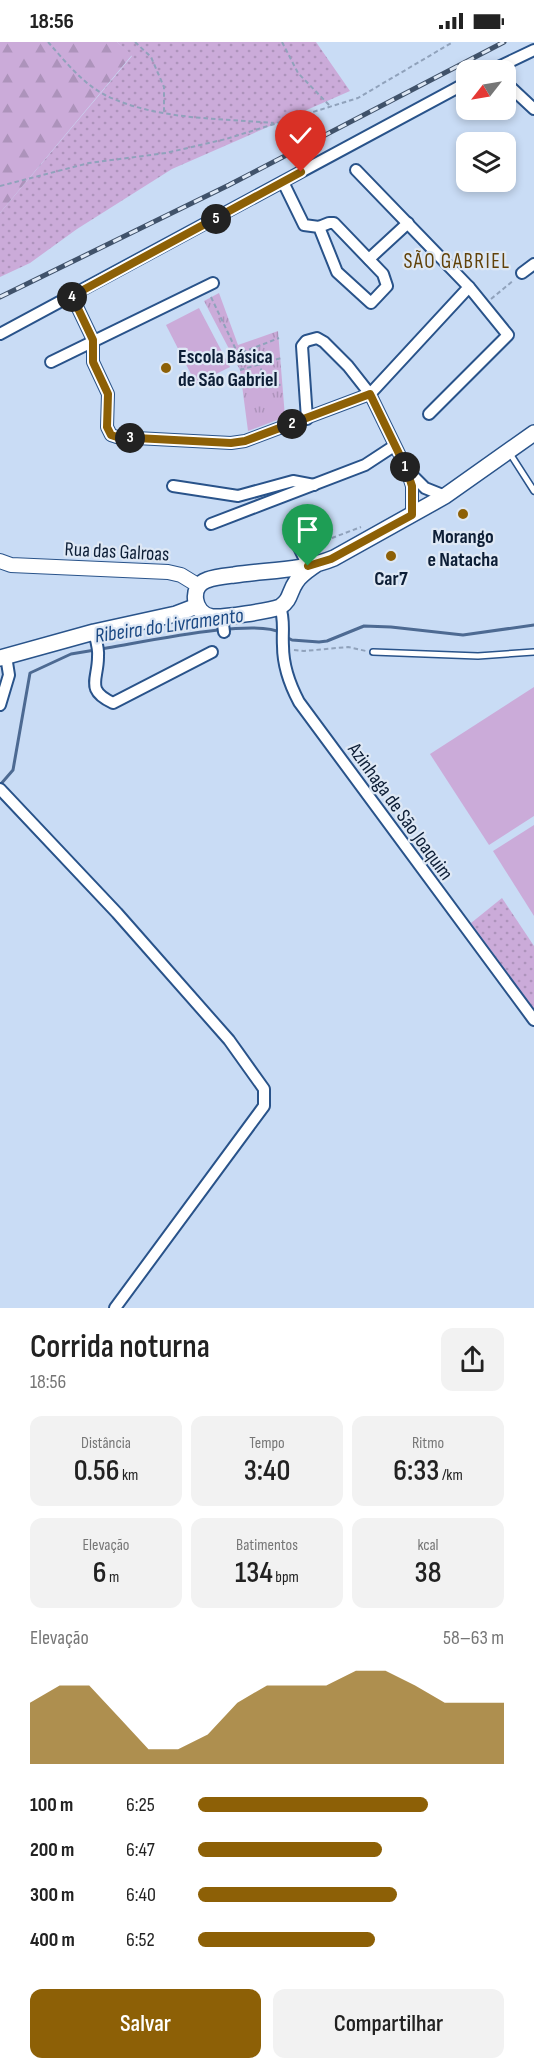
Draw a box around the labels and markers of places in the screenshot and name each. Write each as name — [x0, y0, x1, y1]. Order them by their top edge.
pin — [275, 110, 326, 172]
pin: 5 — [201, 204, 231, 234]
pin: 4 — [57, 282, 87, 312]
place label: Escola Básica de São Gabriel — [178, 345, 278, 392]
marker: Escola Básica de São Gabriel — [159, 361, 173, 375]
pin: 2 — [277, 409, 307, 439]
pin: 3 — [115, 423, 145, 453]
pin: 1 — [390, 452, 420, 482]
pin — [282, 504, 333, 566]
marker: Morango e Natacha — [456, 507, 470, 521]
place label: Morango e Natacha — [428, 525, 498, 572]
marker: Car7 — [384, 549, 398, 563]
place label: Car7 — [374, 567, 408, 591]

